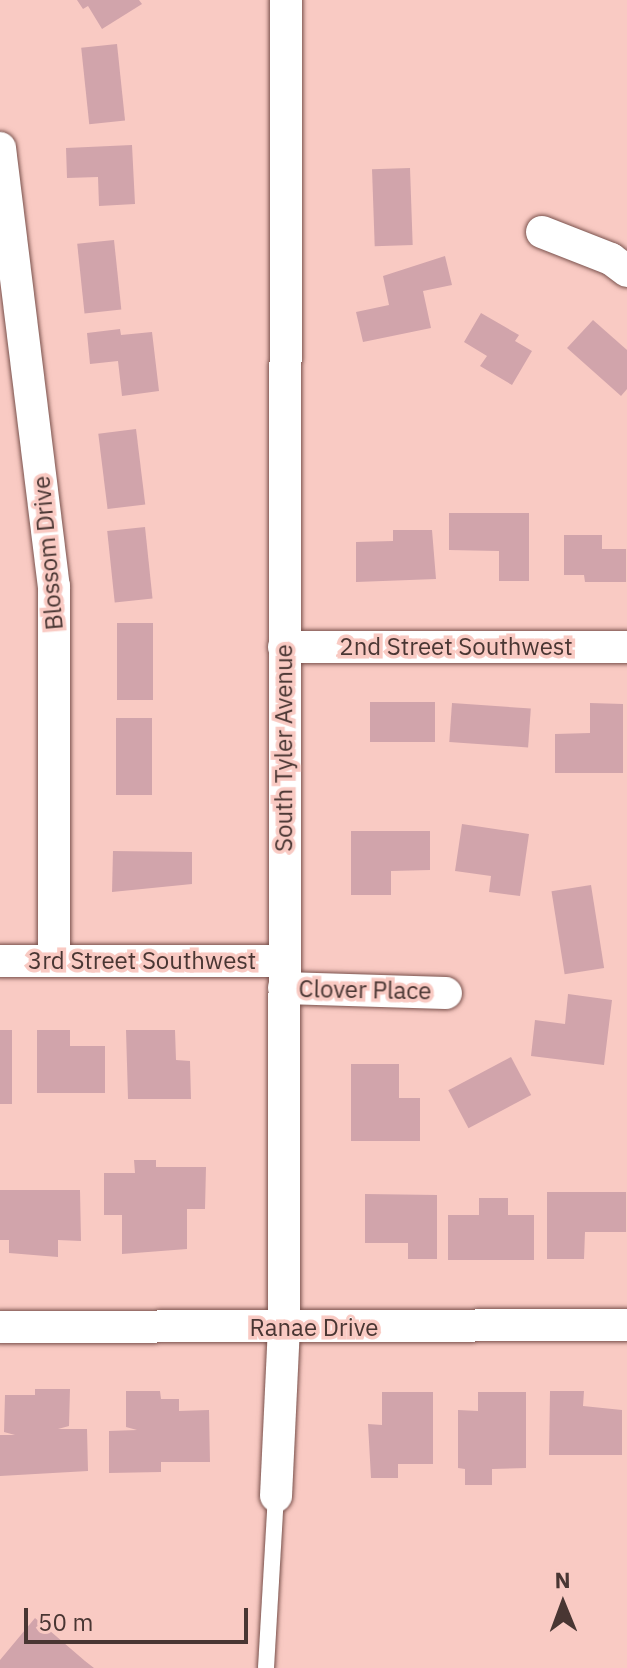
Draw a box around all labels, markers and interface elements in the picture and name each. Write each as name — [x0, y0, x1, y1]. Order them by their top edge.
street label: Blossom Drive — [27, 475, 69, 631]
street label: 2nd Street Southwest — [339, 633, 573, 661]
street label: South Tyler Avenue — [270, 644, 298, 852]
street label: 3rd Street Southwest — [28, 947, 256, 975]
street label: Clover Place — [298, 974, 432, 1006]
street label: Ranae Drive — [250, 1314, 378, 1342]
north arrow — [523, 1564, 603, 1644]
text: N — [554, 1565, 571, 1594]
scale bar — [28, 1592, 252, 1642]
text: 50 m — [38, 1606, 93, 1638]

